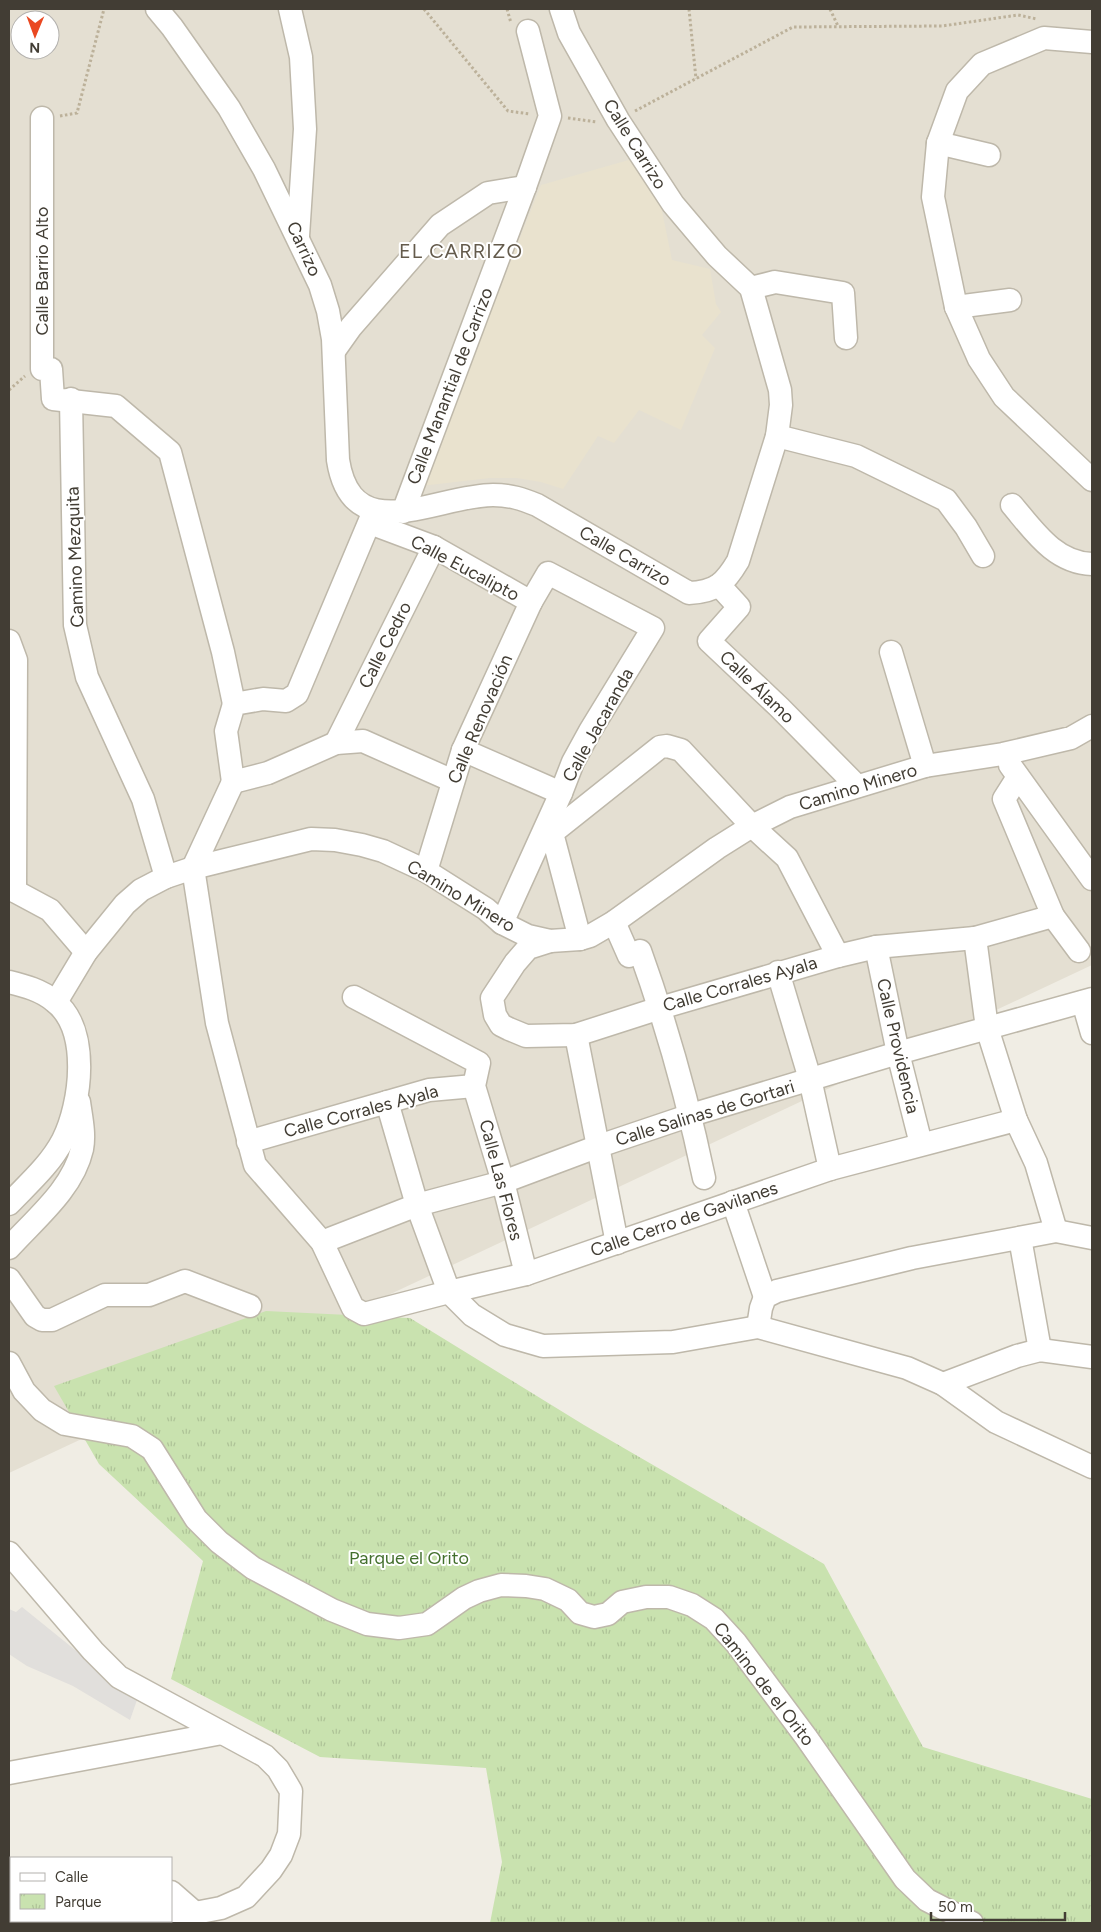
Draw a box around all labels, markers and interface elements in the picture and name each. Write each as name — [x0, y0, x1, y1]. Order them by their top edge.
north arrow — [10, 10, 60, 60]
text: N — [29, 39, 40, 56]
street label: Calle Carrizo — [599, 95, 671, 193]
street label: Calle Barrio Alto — [31, 206, 53, 336]
street label: Carrizo — [282, 218, 326, 280]
district label: EL CARRIZO — [399, 239, 523, 263]
street label: Calle Manantial de Carrizo — [402, 284, 498, 488]
street label: Camino Mezquita — [62, 486, 88, 628]
street label: Calle Carrizo — [575, 521, 675, 591]
street label: Calle Eucalipto — [407, 530, 523, 606]
street label: Calle Cedro — [354, 598, 416, 692]
street label: Calle Álamo — [715, 646, 799, 728]
street label: Calle Renovación — [443, 651, 517, 787]
street label: Calle Jacaranda — [558, 664, 638, 786]
street label: Camino Minero — [796, 759, 920, 815]
street label: Camino Minero — [403, 855, 519, 937]
street label: Calle Corrales Ayala — [660, 951, 820, 1017]
street label: Calle Providencia — [872, 976, 924, 1116]
street label: Calle Salinas de Gortari — [613, 1075, 797, 1151]
street label: Calle Corrales Ayala — [281, 1080, 441, 1142]
street label: Calle Las Flores — [474, 1117, 528, 1243]
street label: Calle Cerro de Gavilanes — [587, 1177, 781, 1261]
park label: Parque el Orito — [349, 1547, 469, 1569]
street label: Camino de el Orito — [709, 1618, 819, 1750]
legend — [10, 1857, 172, 1922]
text: Calle — [55, 1868, 88, 1886]
scale bar — [931, 1890, 1065, 1922]
text: Parque — [55, 1893, 102, 1911]
text: 50 m — [938, 1898, 973, 1916]

